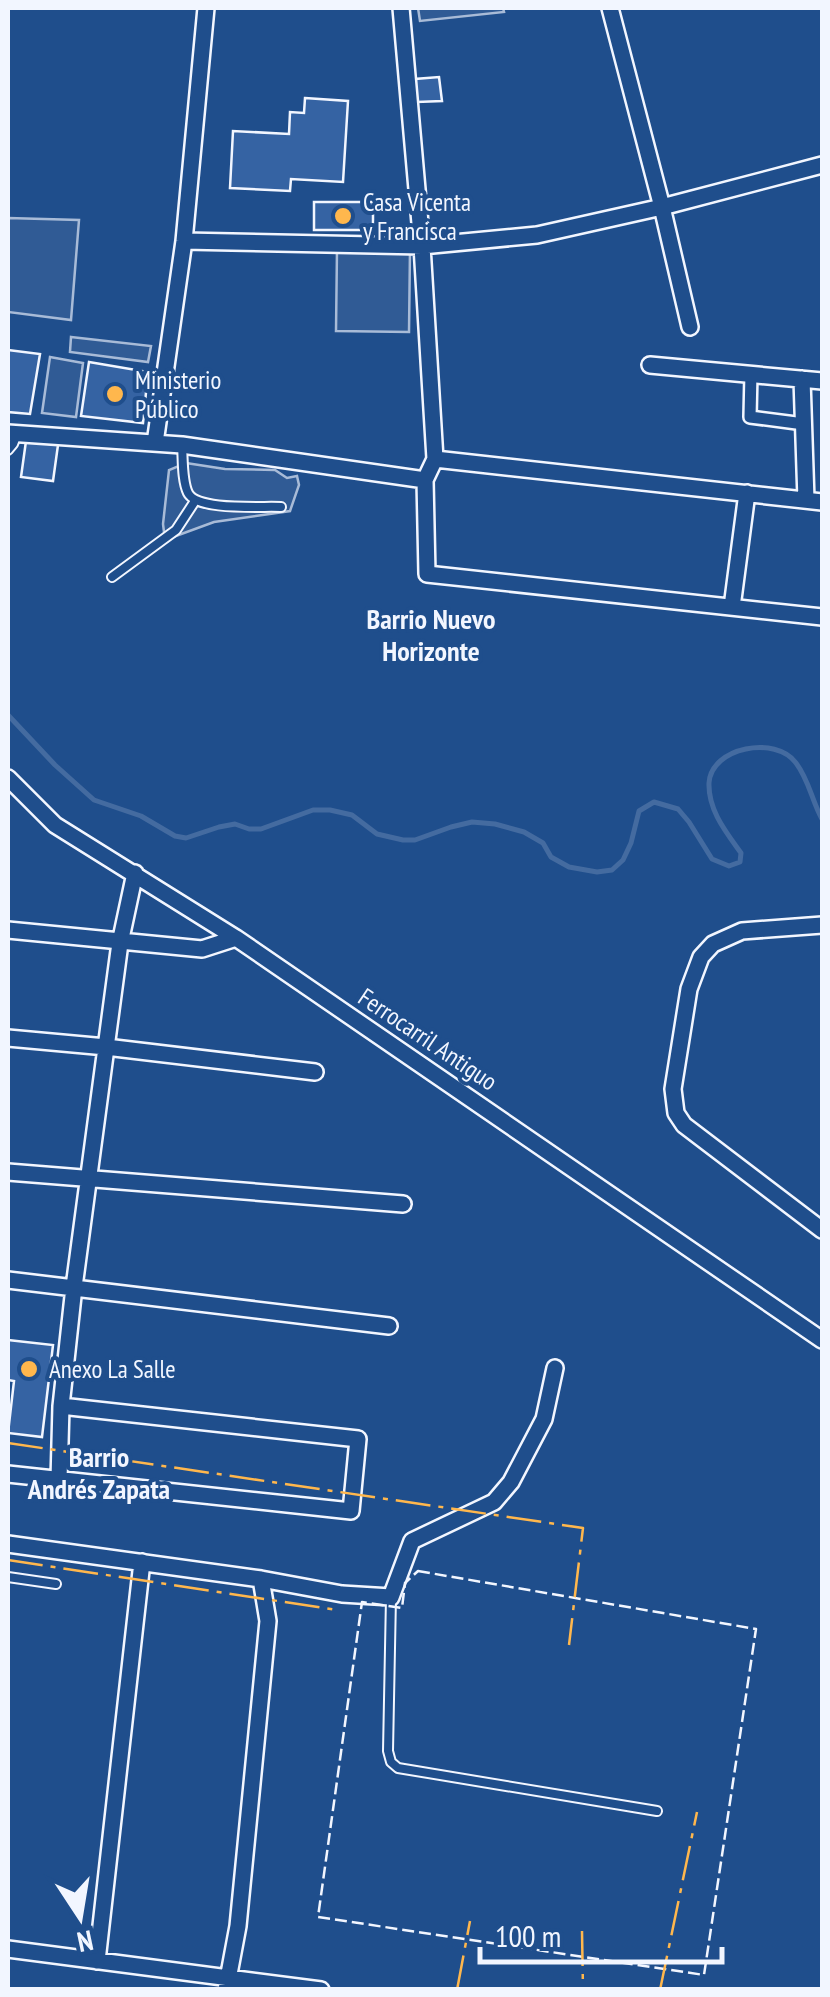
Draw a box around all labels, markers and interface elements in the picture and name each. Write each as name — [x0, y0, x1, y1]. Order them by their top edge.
place label: Casa Vicenta y Francisca — [363, 186, 471, 247]
marker: Casa Vicenta y Francisca — [332, 205, 354, 227]
place label: Ministerio Público — [135, 364, 221, 425]
marker: Ministerio Público — [104, 383, 126, 405]
district label: Barrio Nuevo Horizonte — [367, 600, 495, 669]
street label: Ferrocarril Antiguo — [352, 981, 504, 1097]
place label: Anexo La Salle — [49, 1353, 176, 1385]
marker: Anexo La Salle — [18, 1358, 40, 1380]
district label: Barrio Andrés Zapata — [27, 1438, 170, 1507]
north arrow — [30, 1867, 130, 1967]
scale bar — [480, 1902, 722, 1964]
text: 100 m — [495, 1916, 561, 1955]
text: N — [74, 1922, 97, 1962]

